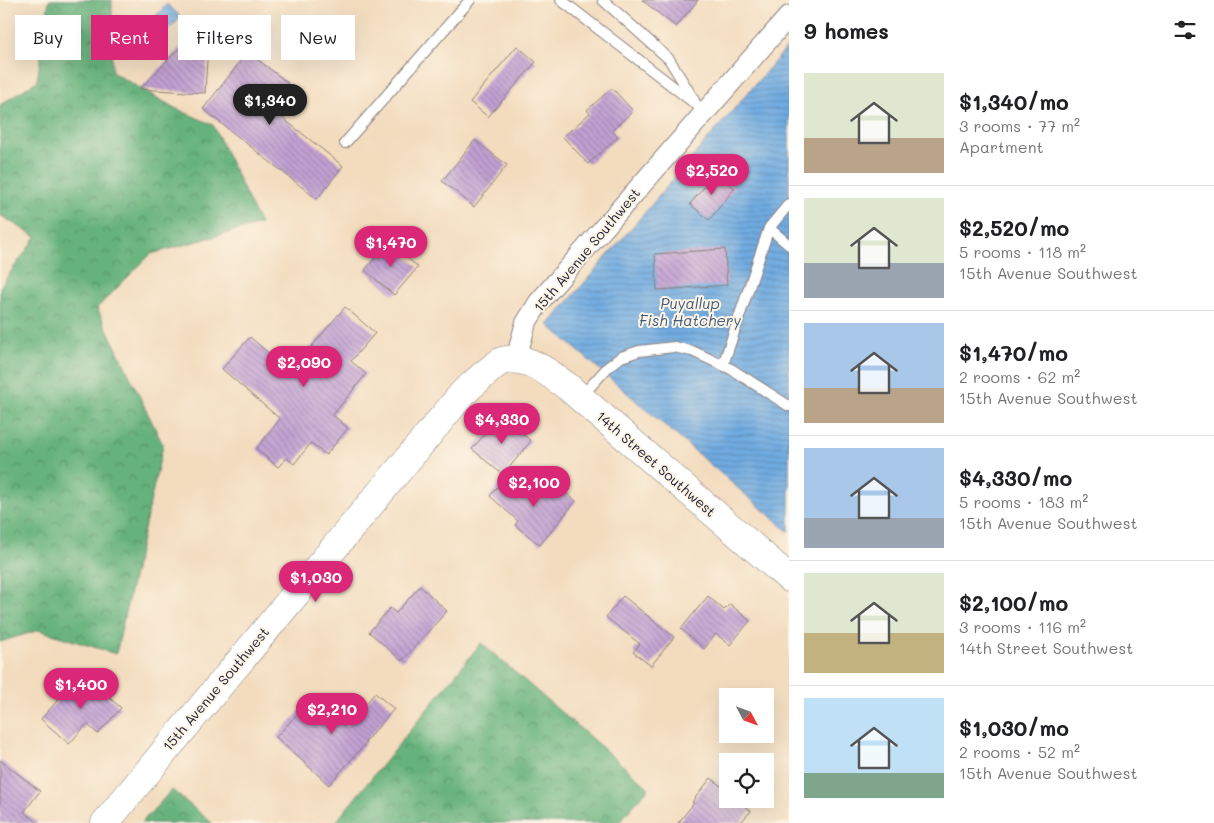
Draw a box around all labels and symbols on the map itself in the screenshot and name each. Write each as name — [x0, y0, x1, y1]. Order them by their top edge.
pin: $1,340 — [229, 84, 311, 126]
pin: $2,520 — [671, 154, 753, 196]
street label: 15th Avenue Southwest — [529, 184, 644, 316]
pin: $1,470 — [350, 226, 432, 268]
water label: Puyallup Fish Hatchery — [639, 293, 741, 330]
pin: $2,090 — [263, 346, 345, 388]
pin: $4,330 — [461, 402, 543, 445]
street label: 14th Street Southwest — [593, 406, 720, 521]
pin: $2,100 — [493, 466, 575, 508]
pin: $1,030 — [275, 560, 357, 603]
street label: 15th Avenue Southwest — [158, 623, 273, 755]
pin: $1,400 — [40, 668, 122, 710]
north arrow — [719, 688, 774, 742]
pin: $2,210 — [291, 692, 373, 735]

